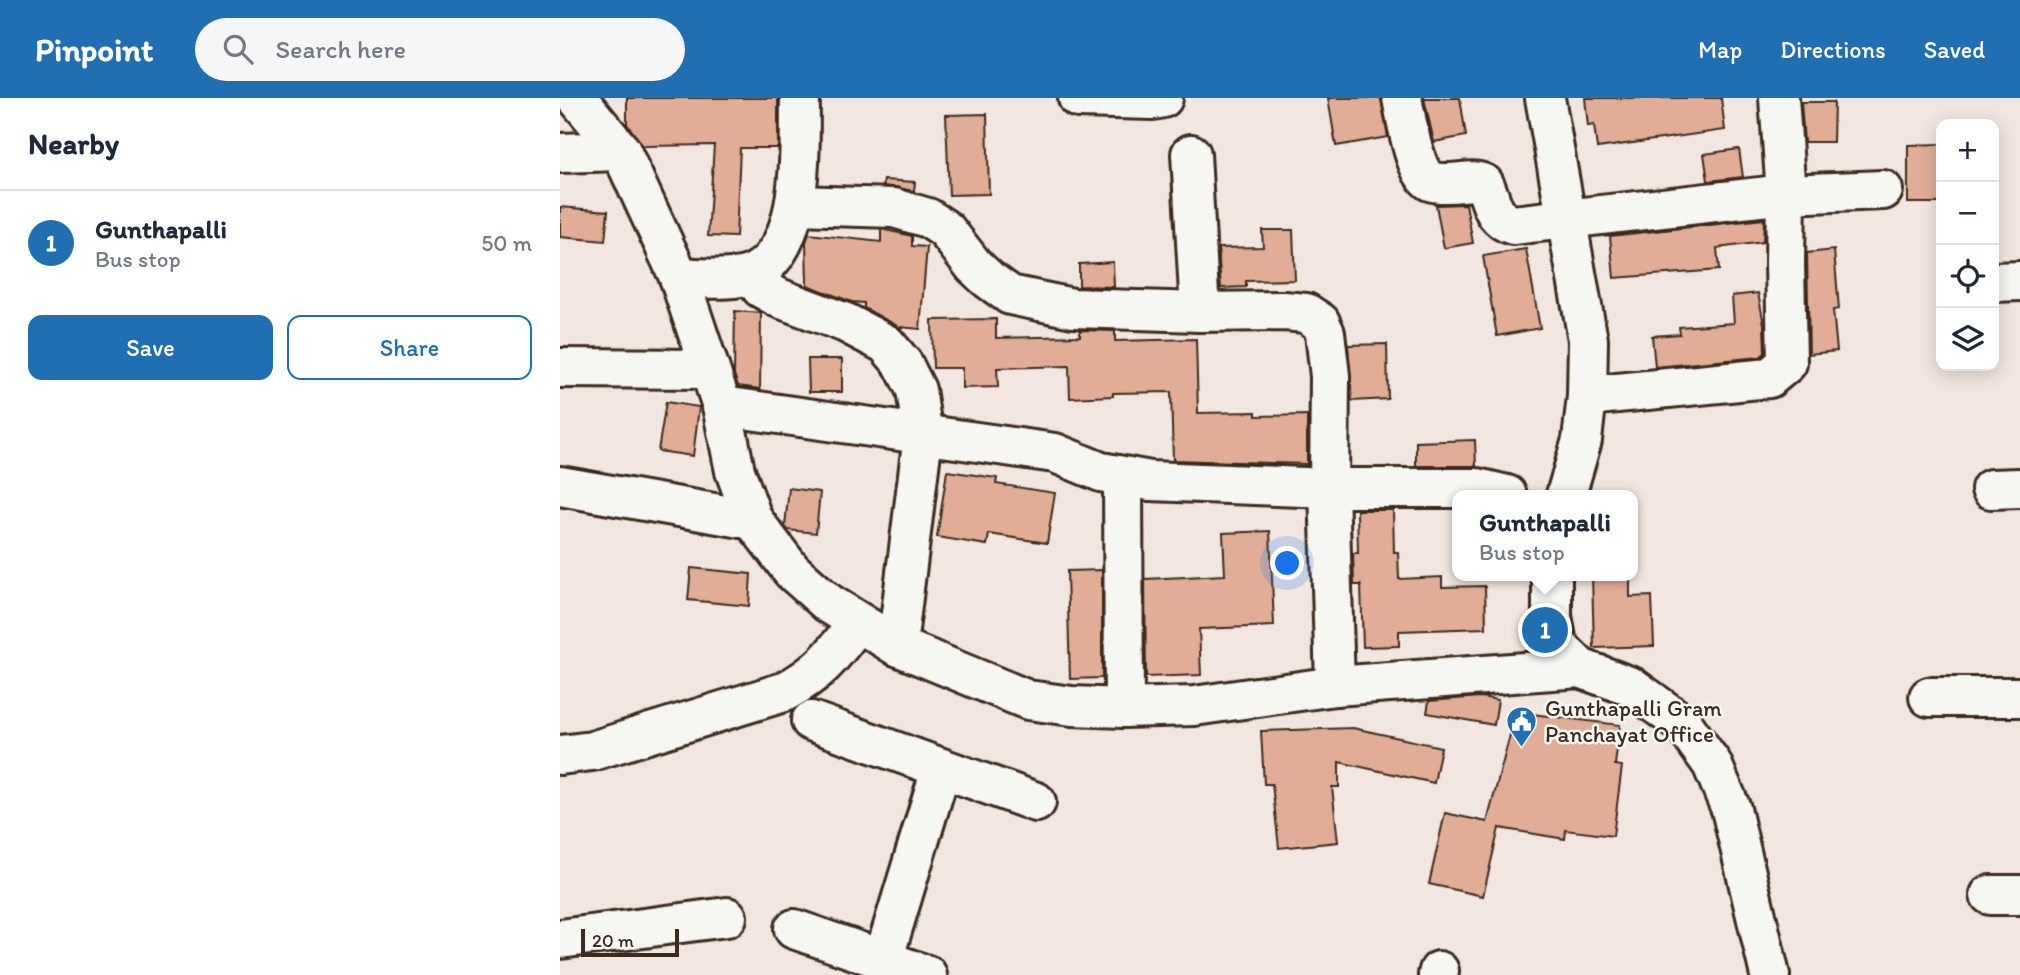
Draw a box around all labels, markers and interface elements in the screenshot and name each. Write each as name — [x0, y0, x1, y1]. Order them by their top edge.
search box — [195, 18, 685, 81]
text: Pinpoint — [35, 30, 153, 69]
icon: search — [219, 30, 257, 68]
text: Search here — [275, 33, 406, 65]
text: Map — [1698, 35, 1742, 64]
text: Directions — [1780, 35, 1886, 64]
text: Saved — [1924, 35, 1985, 64]
map controls — [1936, 119, 1999, 371]
button: + — [1936, 119, 1999, 182]
text: Nearby — [28, 125, 119, 162]
button: − — [1936, 182, 1999, 245]
text: Gunthapalli — [95, 213, 227, 245]
text: 1 — [46, 229, 56, 257]
text: 50 m — [481, 229, 532, 257]
text: Bus stop — [95, 245, 181, 273]
button: locate — [1936, 245, 1999, 308]
button: layers — [1936, 308, 1999, 371]
button: Save — [28, 315, 273, 380]
button: Share — [287, 315, 532, 380]
popup — [1452, 490, 1638, 581]
text: Gunthapalli — [1479, 506, 1611, 538]
text: Bus stop — [1479, 538, 1565, 566]
your location — [1270, 546, 1304, 580]
pin: 1 — [1522, 604, 1568, 656]
place label: Gunthapalli Gram Panchayat Office — [1545, 694, 1722, 748]
public building icon: Gunthapalli Gram Panchayat Office — [1505, 704, 1539, 748]
scale bar — [581, 926, 679, 958]
text: 20 m — [592, 929, 634, 952]

